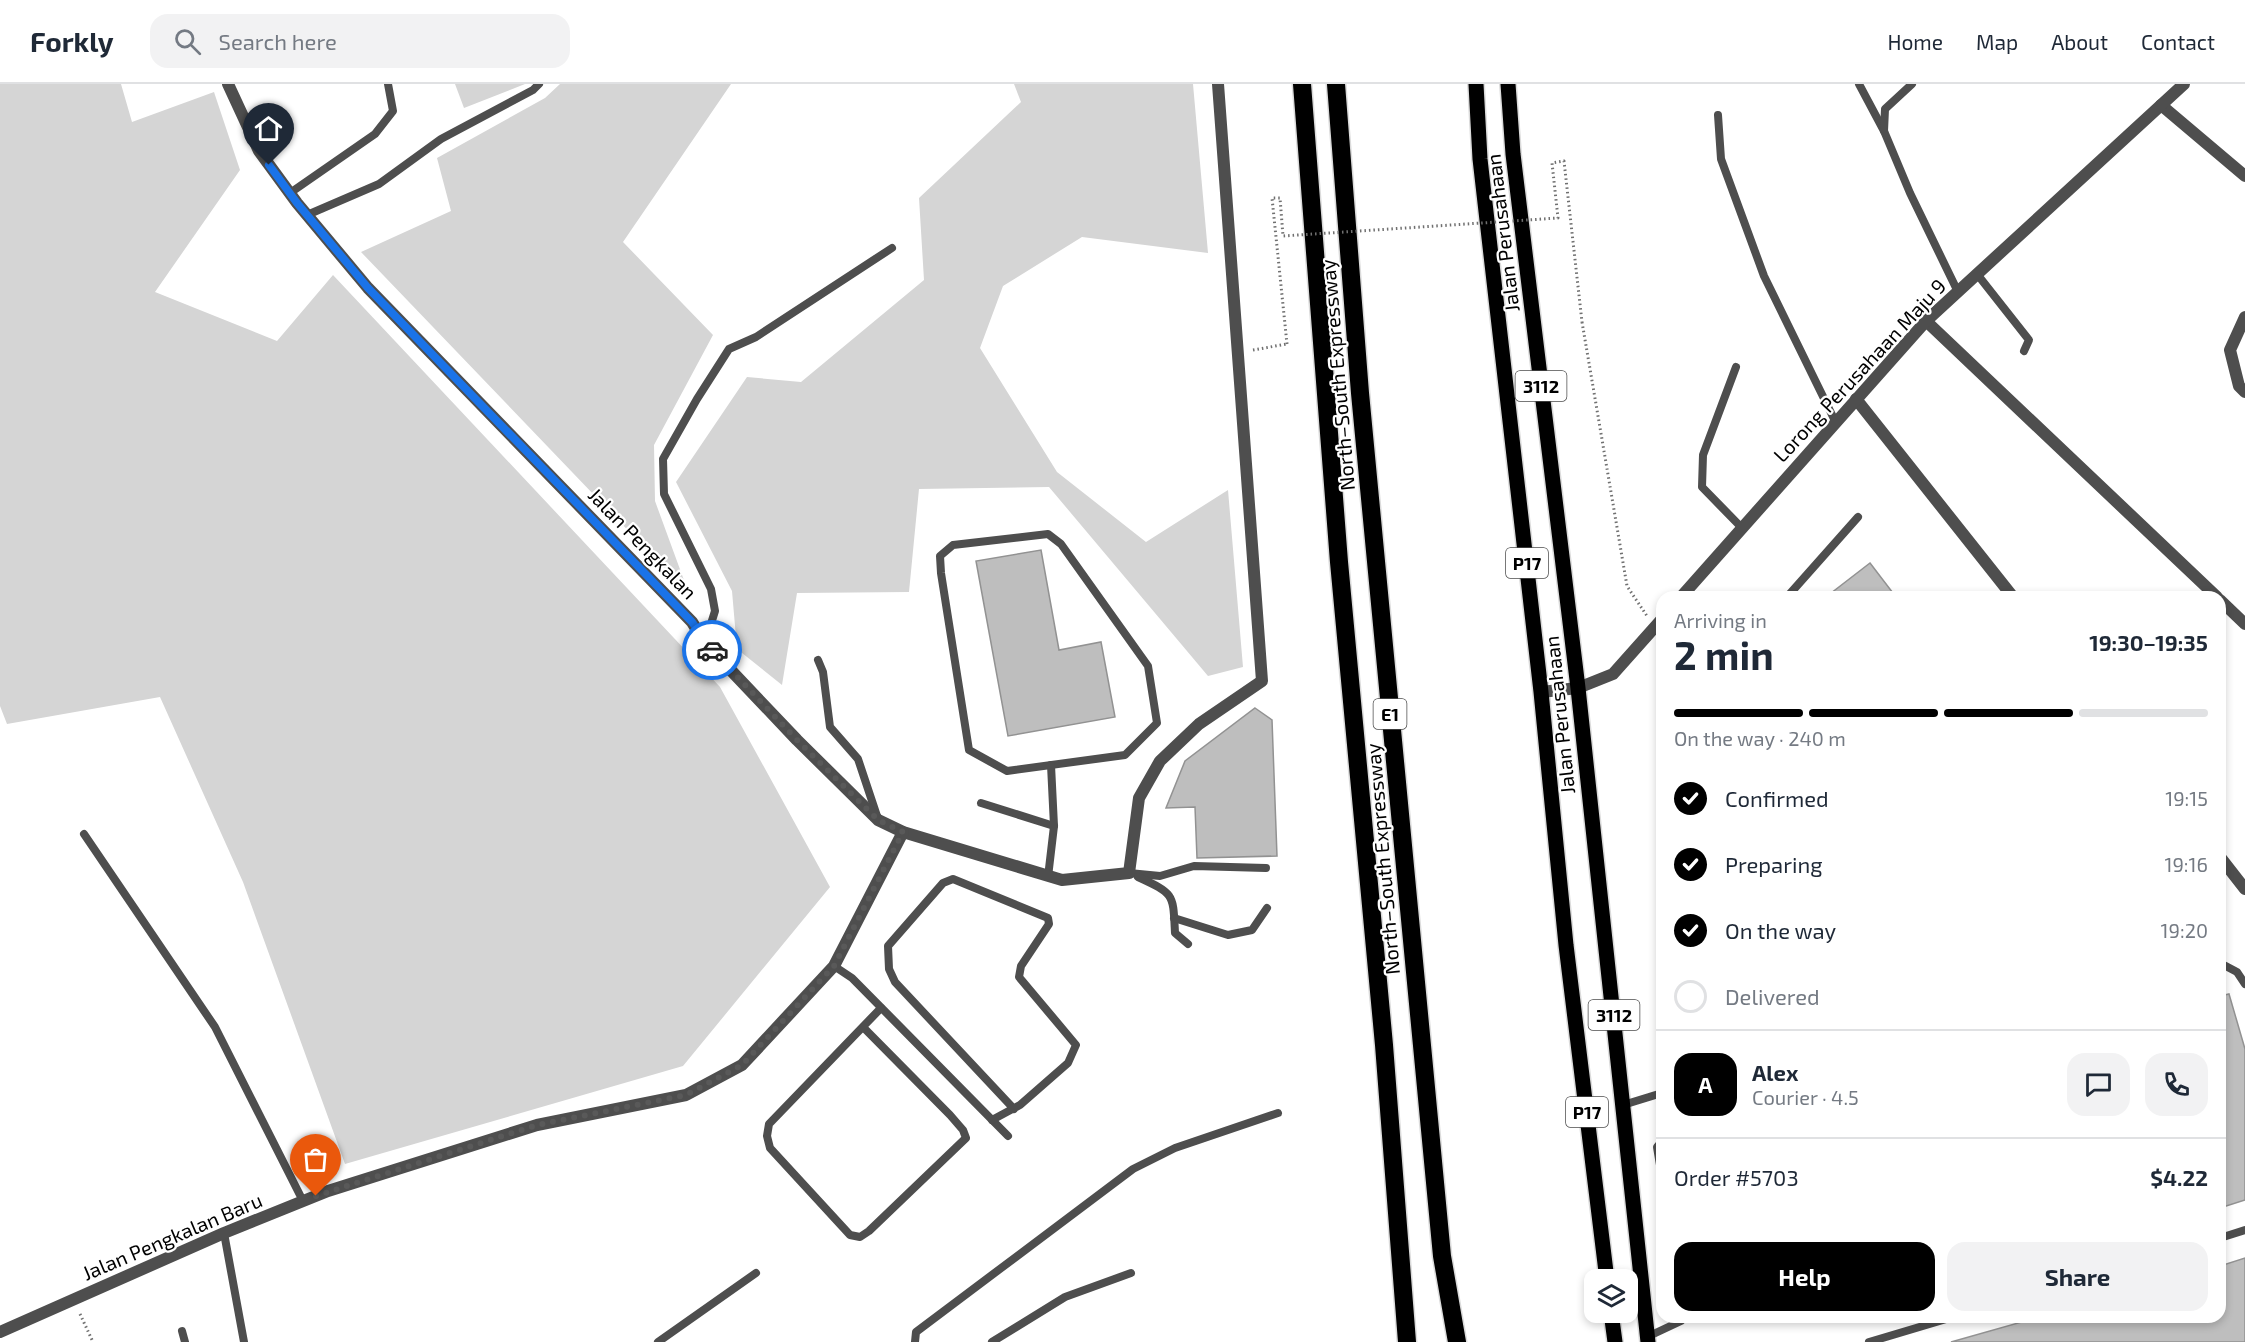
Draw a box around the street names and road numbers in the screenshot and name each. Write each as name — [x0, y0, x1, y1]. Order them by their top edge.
street label: Jalan Perusahaan — [1480, 153, 1524, 313]
street label: North–South Expressway — [1315, 258, 1359, 492]
street label: Lorong Perusahaan Maju 9 — [1768, 274, 1950, 466]
road number: 3112 — [1516, 371, 1566, 401]
street label: Jalan Pengkalan — [584, 482, 702, 604]
road number: P17 — [1506, 548, 1548, 578]
street label: Jalan Perusahaan — [1539, 635, 1579, 795]
road number: E1 — [1374, 699, 1406, 729]
street label: North–South Expressway — [1360, 742, 1404, 976]
road number: 3112 — [1588, 1000, 1640, 1030]
road number: P17 — [1566, 1097, 1608, 1127]
street label: Jalan Pengkalan Baru — [79, 1187, 265, 1285]

